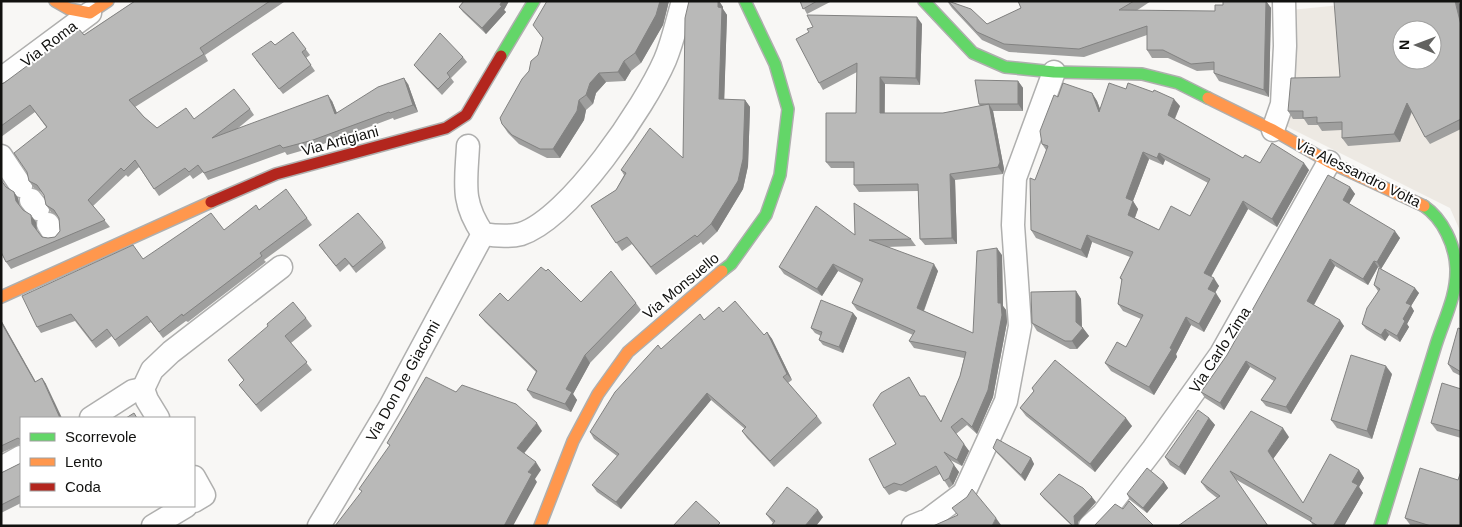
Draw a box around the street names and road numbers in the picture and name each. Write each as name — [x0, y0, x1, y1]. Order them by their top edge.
street label: Via Roma — [17, 17, 81, 70]
street label: Via Artigiani — [300, 122, 380, 159]
street label: Via Alessandro Volta — [1293, 135, 1424, 211]
street label: Via Monsuello — [639, 249, 722, 322]
street label: Via Carlo Zima — [1186, 303, 1254, 396]
street label: Via Don De Giacomi — [362, 317, 443, 444]

